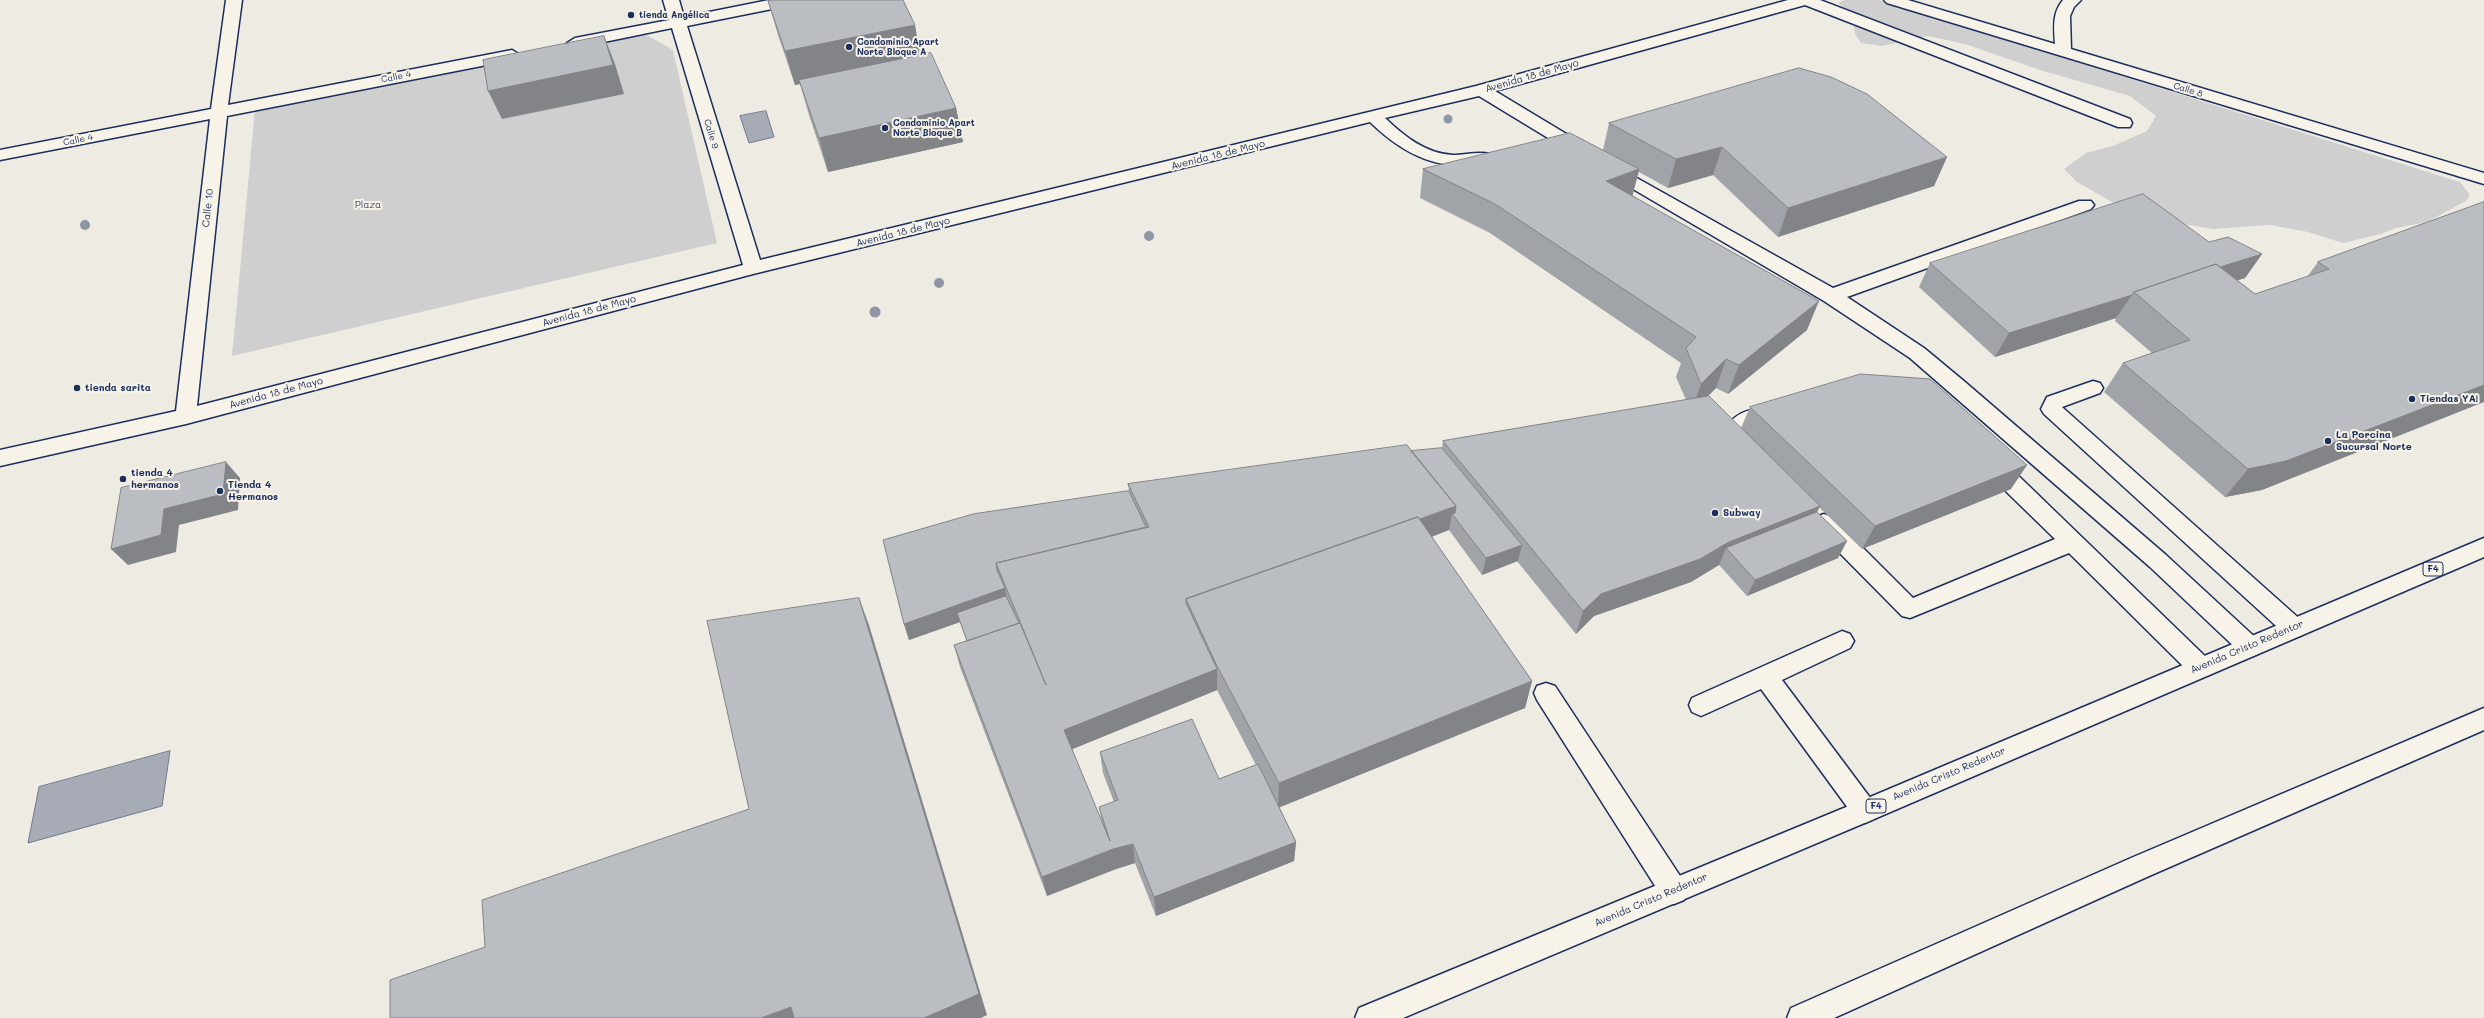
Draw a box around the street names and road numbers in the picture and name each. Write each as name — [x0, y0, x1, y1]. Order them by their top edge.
street label: Avenida 18 de Mayo — [1484, 57, 1580, 95]
street label: Calle 4 — [380, 69, 412, 85]
street label: Calle 8 — [2172, 80, 2204, 100]
street label: Calle 9 — [701, 118, 721, 150]
street label: Calle 4 — [62, 132, 94, 148]
street label: Avenida 18 de Mayo — [1170, 137, 1266, 173]
street label: Calle 10 — [200, 188, 216, 228]
street label: Avenida 18 de Mayo — [855, 214, 951, 250]
street label: Avenida 18 de Mayo — [541, 293, 637, 329]
street label: Avenida 18 de Mayo — [228, 375, 324, 411]
road number: F4 — [2423, 562, 2443, 576]
street label: Avenida Cristo Redentor — [2189, 618, 2305, 676]
street label: Avenida Cristo Redentor — [1891, 745, 2007, 803]
road number: F4 — [1866, 799, 1886, 813]
street label: Avenida Cristo Redentor — [1593, 871, 1709, 929]

